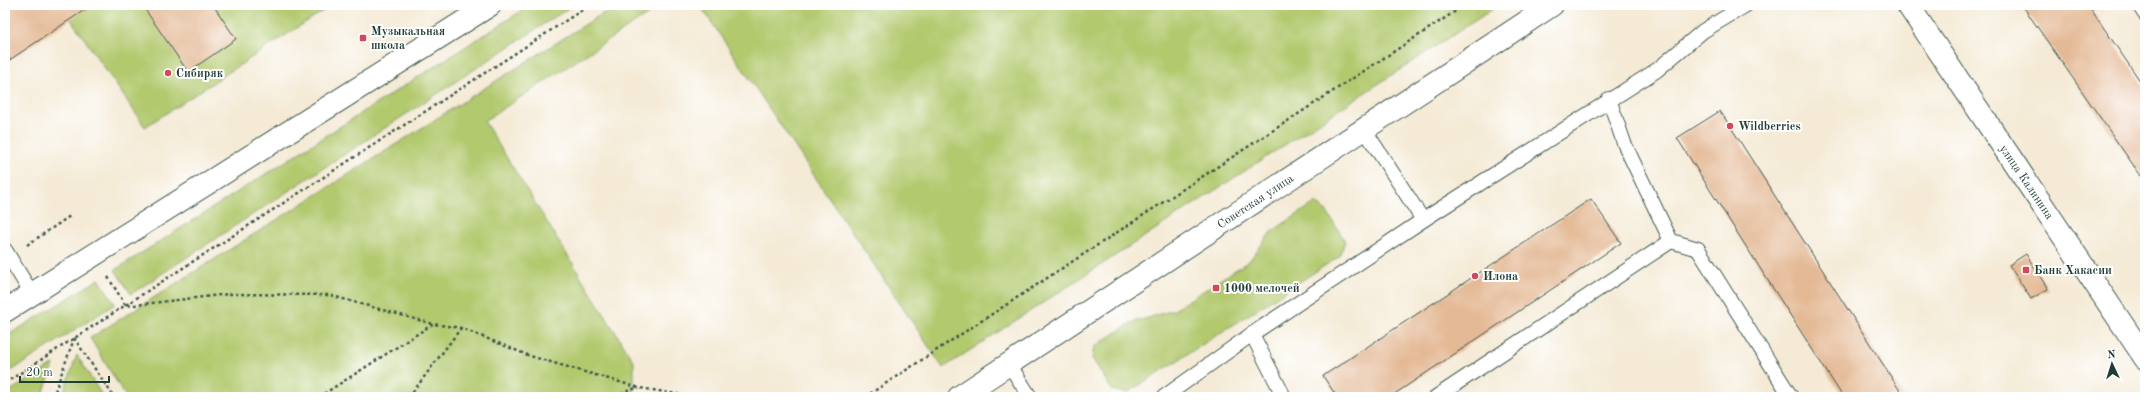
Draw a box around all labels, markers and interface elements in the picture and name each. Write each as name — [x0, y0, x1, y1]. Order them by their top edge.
place label: Музыкальная школа — [371, 26, 445, 52]
marker: Музыкальная школа — [358, 33, 368, 43]
marker: Сибиряк — [163, 68, 173, 78]
place label: Сибиряк — [176, 68, 224, 80]
marker: Wildberries — [1725, 121, 1735, 131]
place label: Wildberries — [1738, 121, 1801, 133]
street label: улица Калинина — [1997, 143, 2055, 222]
street label: Советская улица — [1215, 173, 1296, 231]
marker: Банк Хакасии — [2021, 265, 2031, 275]
place label: Банк Хакасии — [2034, 265, 2112, 277]
marker: Илона — [1470, 271, 1480, 281]
place label: Илона — [1483, 271, 1518, 283]
marker: 1000 мелочей — [1211, 283, 1221, 293]
place label: 1000 мелочей — [1224, 283, 1300, 295]
north arrow — [2092, 344, 2132, 384]
text: N — [2107, 350, 2117, 361]
scale bar — [20, 358, 109, 384]
text: 20 m — [26, 367, 53, 379]

